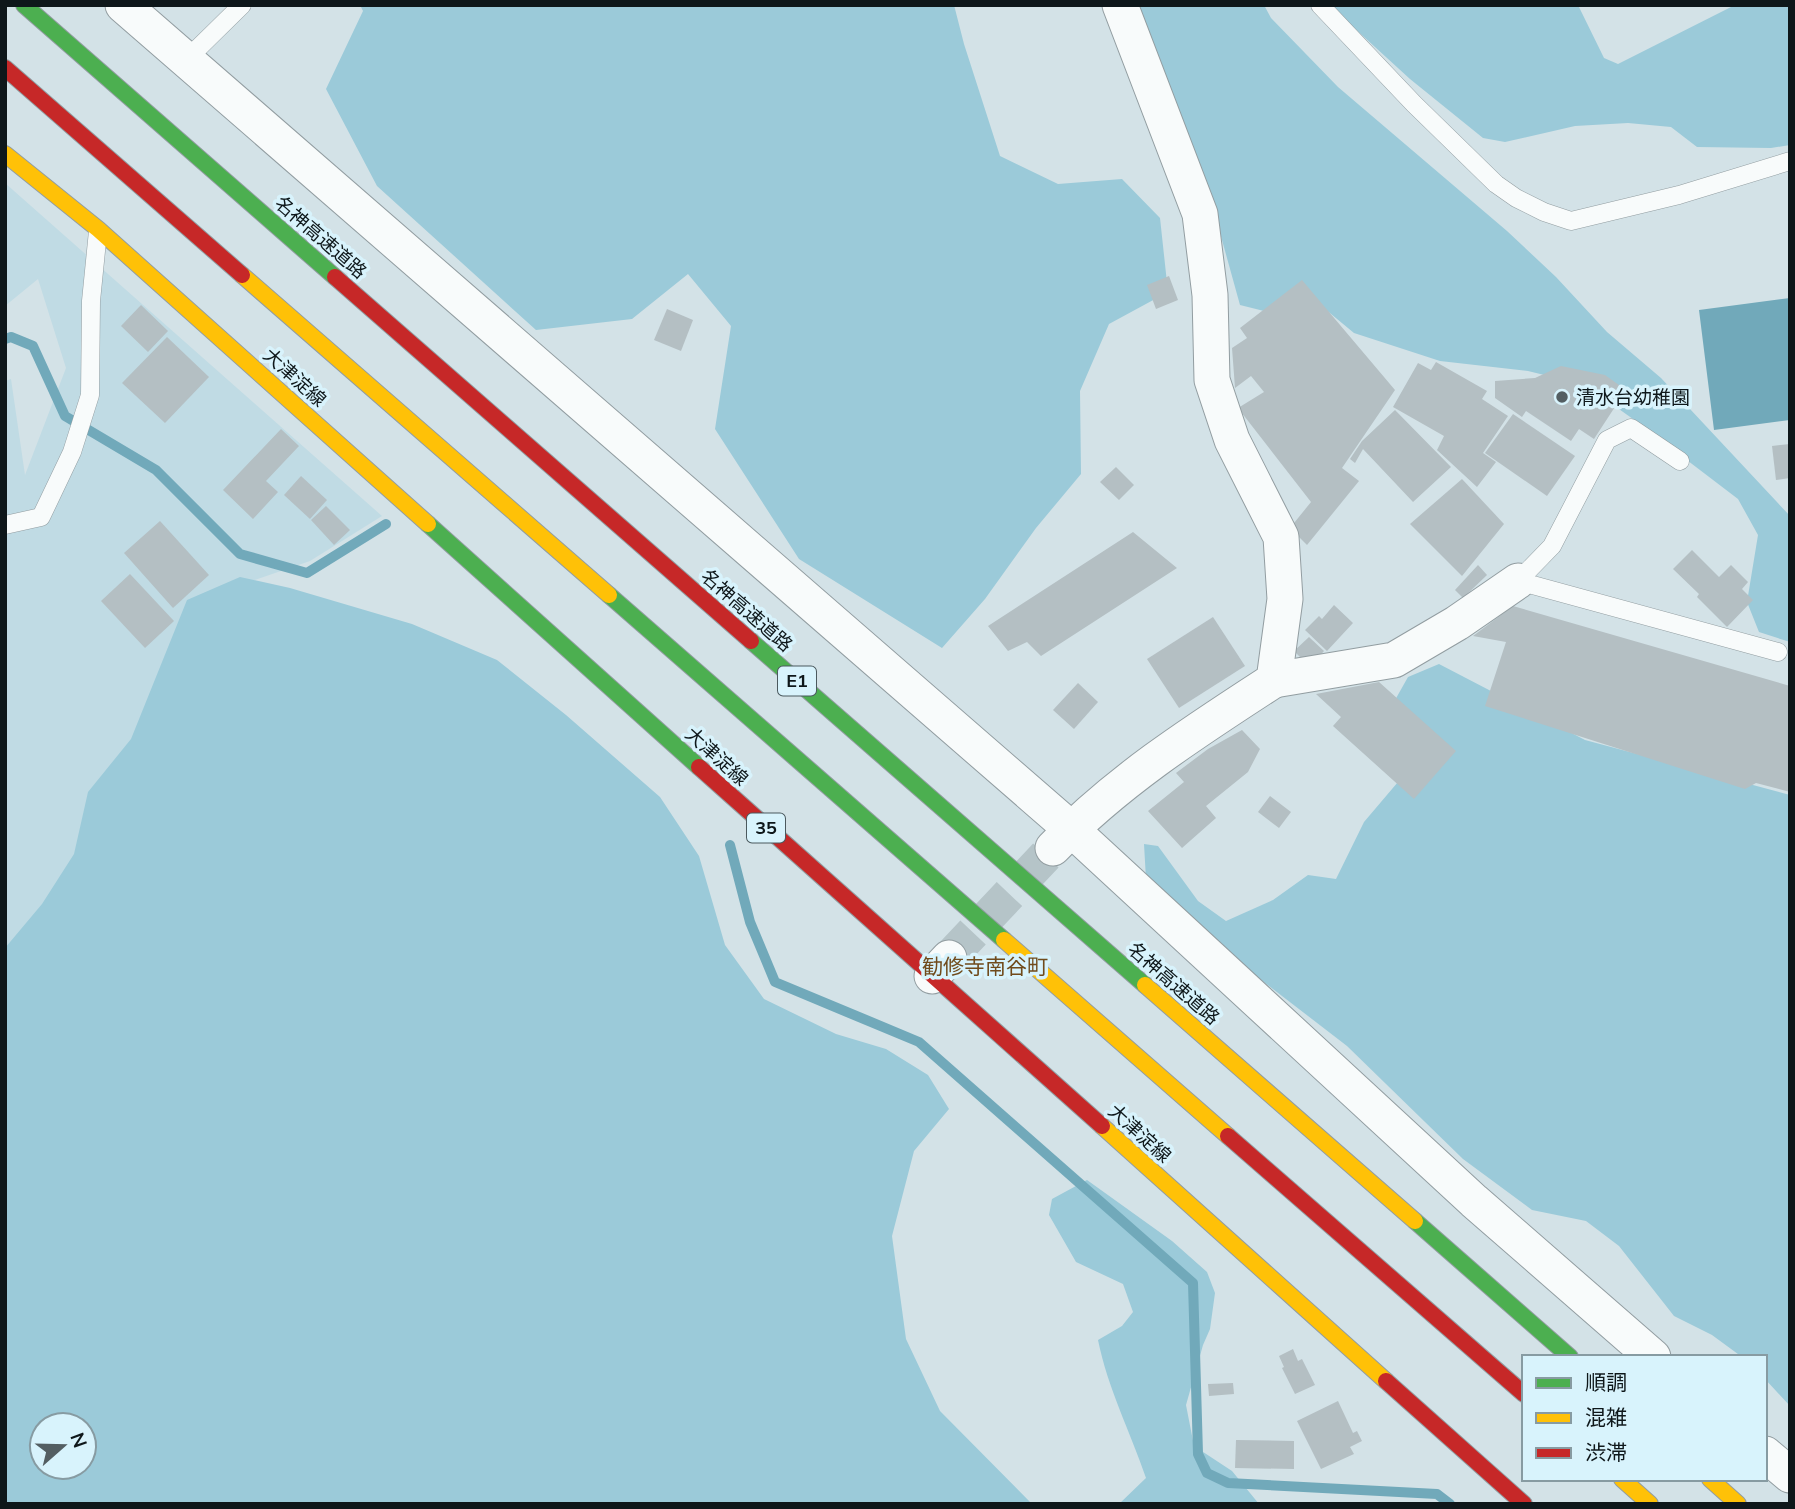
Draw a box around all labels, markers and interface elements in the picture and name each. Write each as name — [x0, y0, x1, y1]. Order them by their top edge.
street label: 名神高速道路 — [270, 191, 372, 283]
street label: 大津淀線 — [259, 343, 331, 411]
place label: 清水台幼稚園 — [1576, 385, 1690, 409]
marker: 清水台幼稚園 — [1554, 389, 1570, 405]
street label: 名神高速道路 — [696, 564, 798, 656]
road number: E1 — [778, 666, 816, 696]
street label: 大津淀線 — [681, 722, 753, 790]
road number: 35 — [747, 814, 785, 842]
street label: 名神高速道路 — [1123, 937, 1225, 1029]
district label: 勧修寺南谷町 — [922, 953, 1048, 979]
street label: 大津淀線 — [1104, 1099, 1176, 1167]
legend — [1522, 1355, 1767, 1481]
text: 順調 — [1585, 1369, 1627, 1395]
text: 混雑 — [1585, 1404, 1627, 1430]
north arrow — [28, 1411, 98, 1481]
text: N — [65, 1429, 93, 1451]
text: 渋滞 — [1585, 1439, 1627, 1465]

